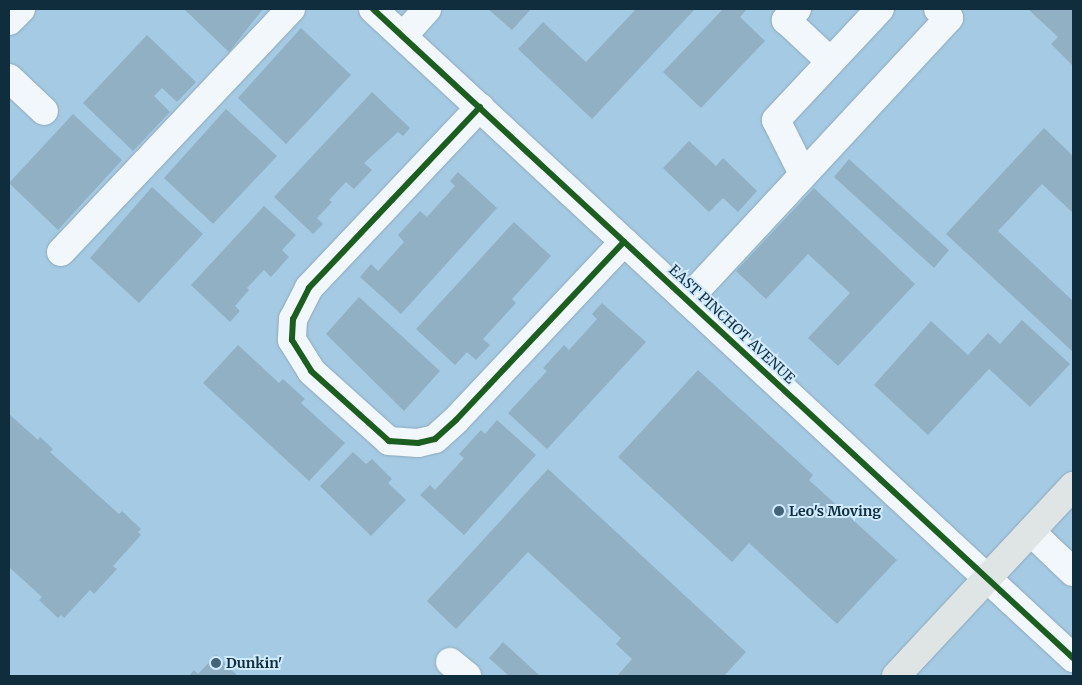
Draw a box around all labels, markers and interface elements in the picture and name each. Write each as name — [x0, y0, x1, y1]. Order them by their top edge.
street label: EAST PINCHOT AVENUE — [666, 261, 798, 387]
place label: Leo's Moving — [789, 503, 881, 519]
marker: Leo's Moving — [773, 505, 785, 517]
place label: Dunkin' — [226, 655, 282, 671]
marker: Dunkin' — [210, 657, 222, 669]

